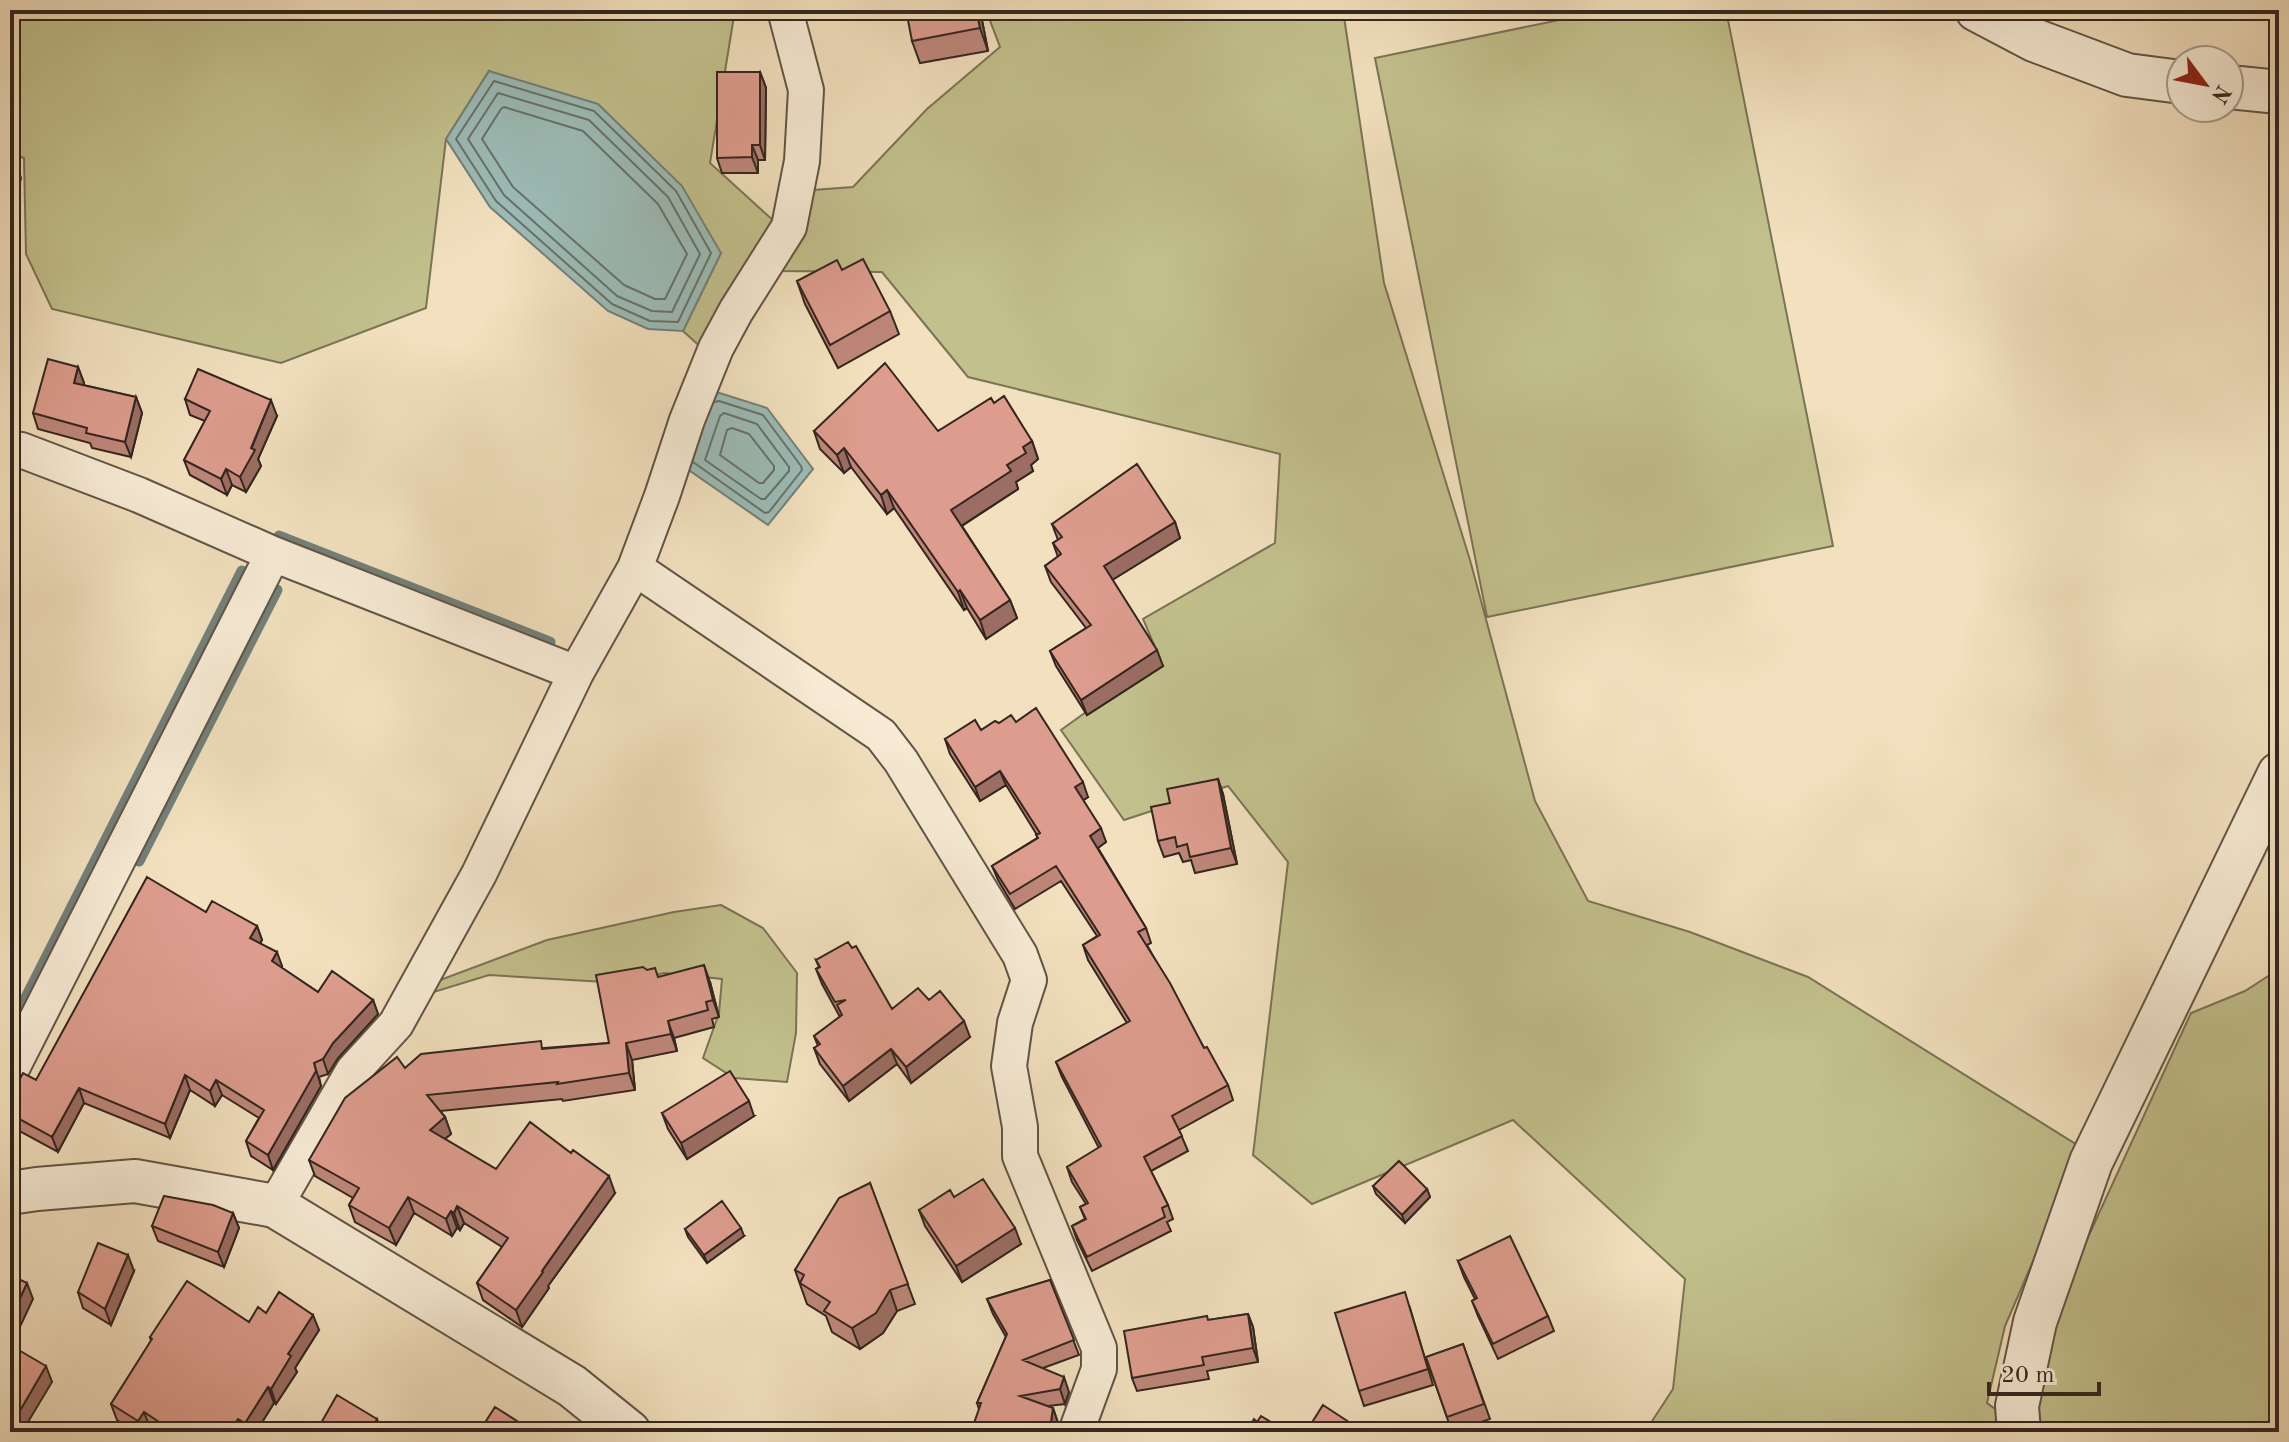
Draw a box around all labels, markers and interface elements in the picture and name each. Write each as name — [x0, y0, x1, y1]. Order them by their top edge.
north arrow — [2165, 44, 2245, 124]
text: N — [2206, 81, 2234, 107]
scale bar — [1989, 1346, 2099, 1396]
text: 20 m — [2001, 1364, 2055, 1388]

